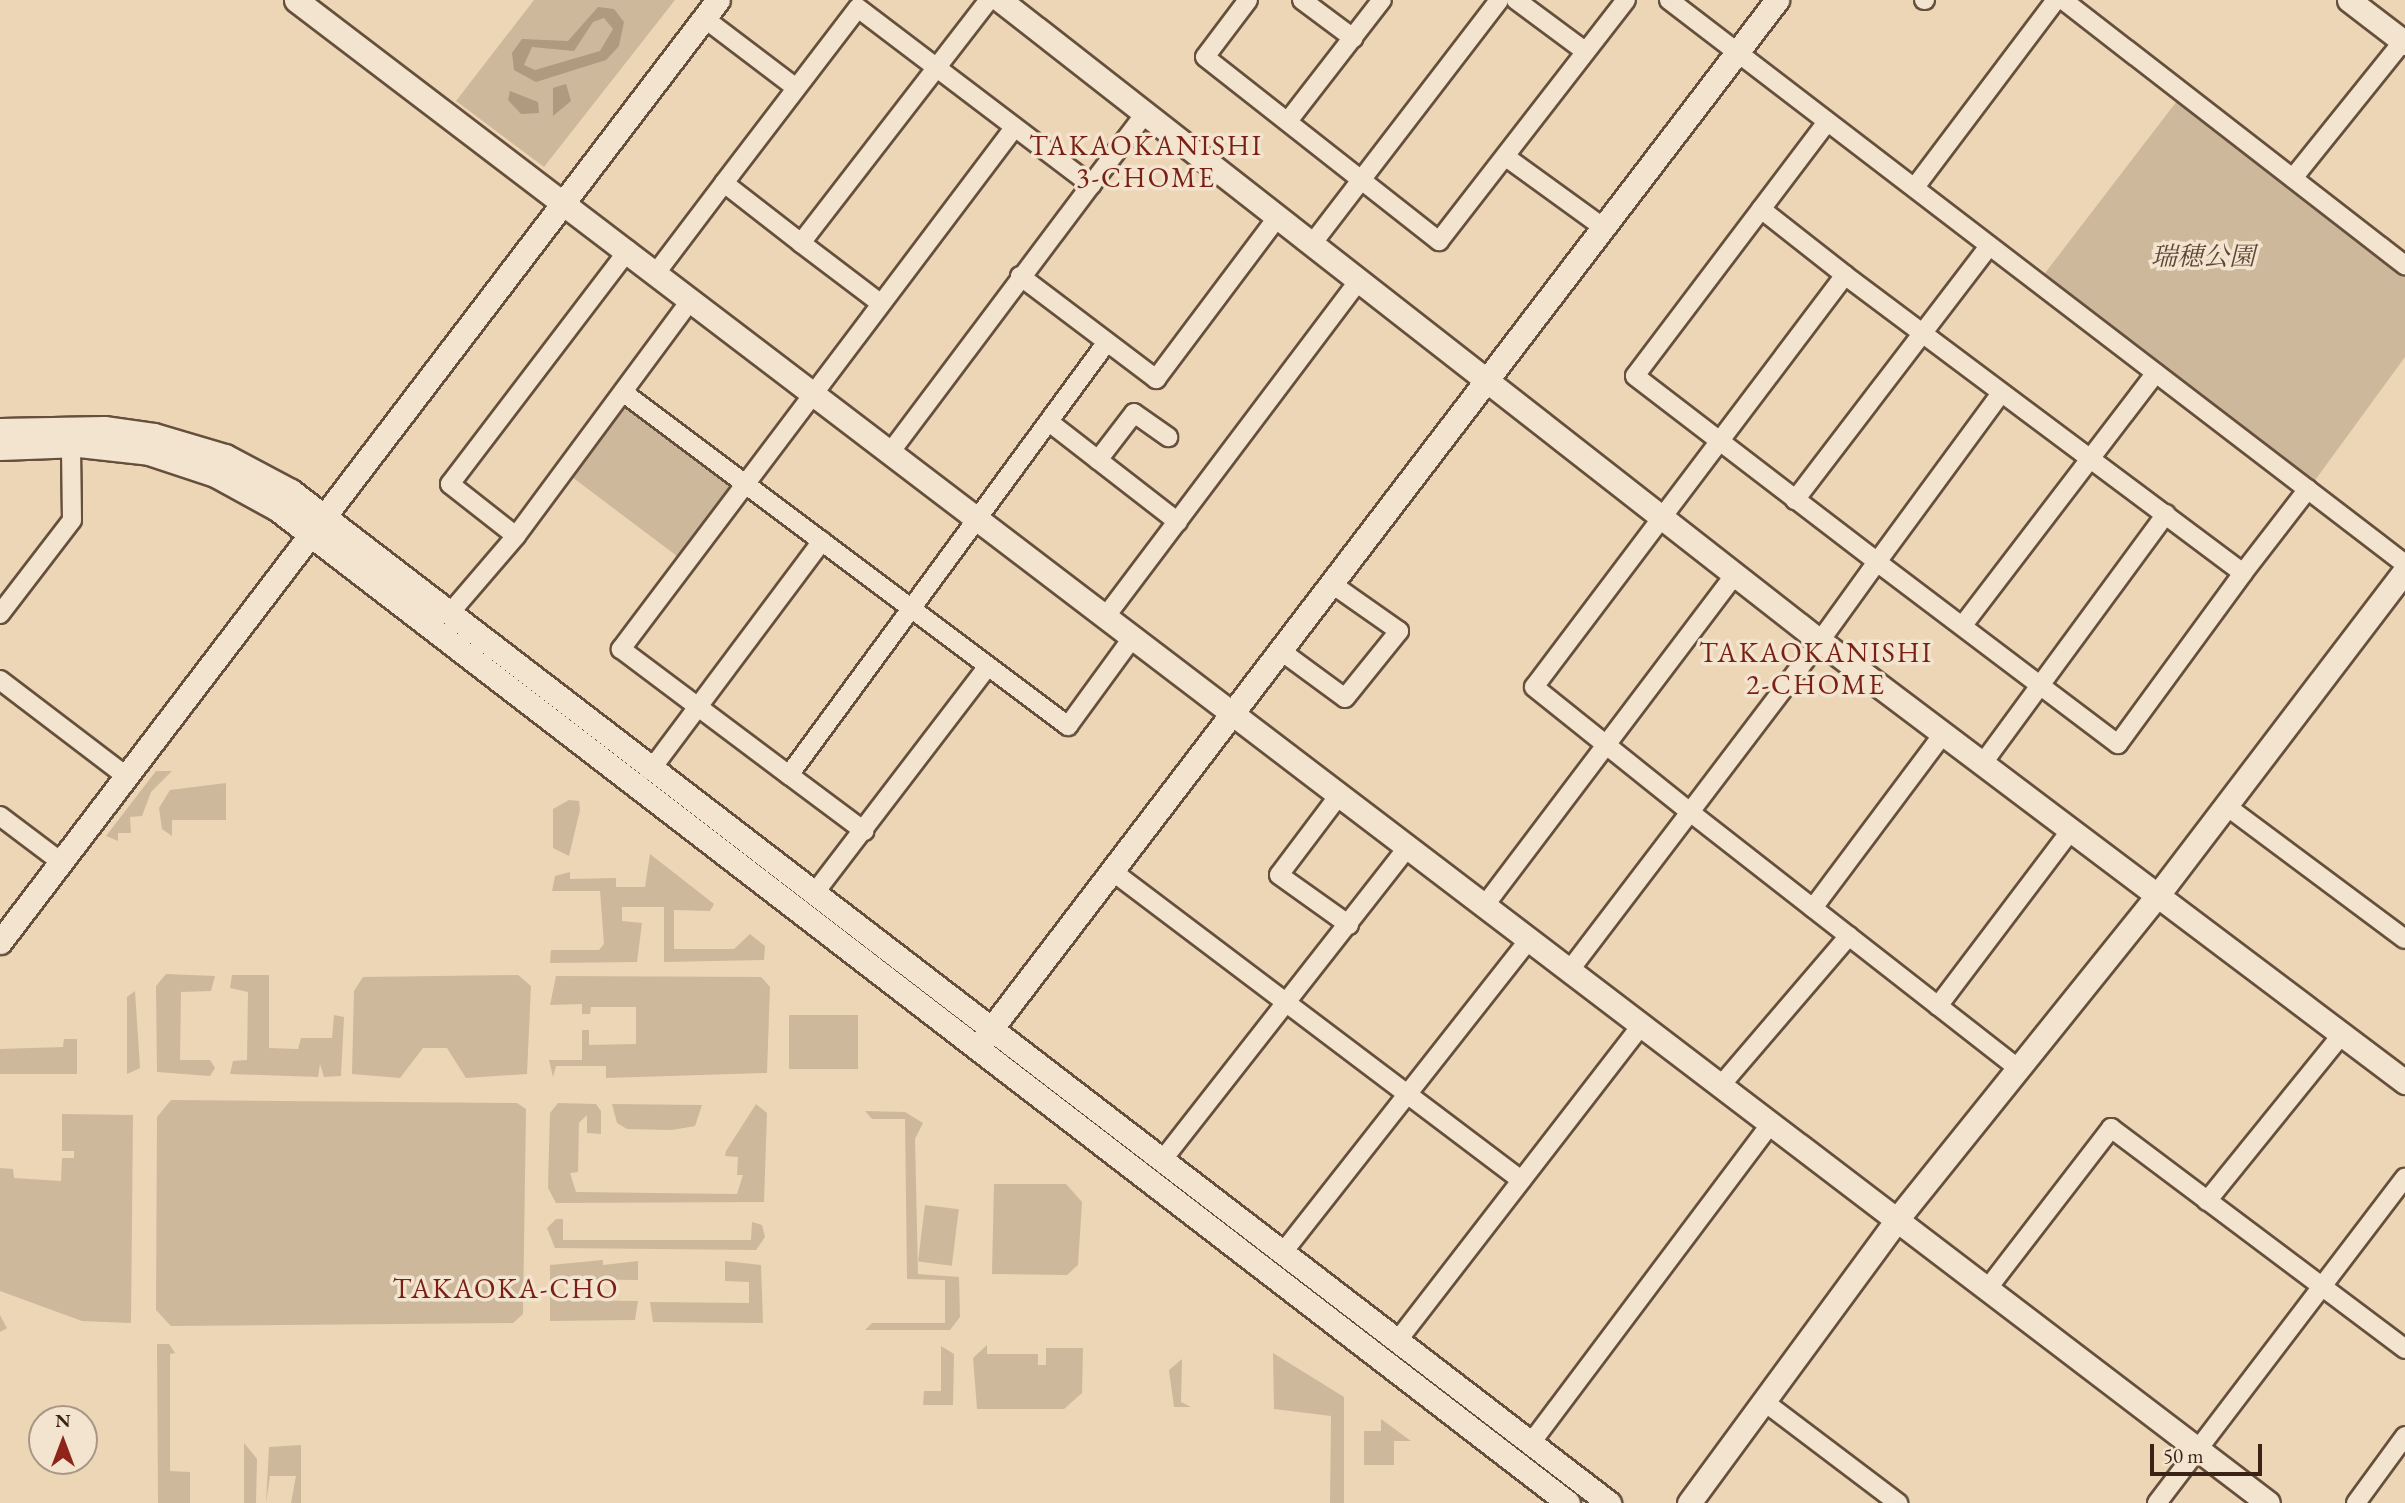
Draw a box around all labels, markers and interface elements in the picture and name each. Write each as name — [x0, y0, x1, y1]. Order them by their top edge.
district label: TAKAOKANISHI 3-CHOME — [1030, 128, 1262, 194]
park label: 瑞穂公園 — [2151, 241, 2255, 273]
district label: TAKAOKANISHI 2-CHOME — [1700, 635, 1932, 701]
district label: TAKAOKA-CHO — [394, 1271, 618, 1305]
north arrow — [28, 1405, 98, 1475]
text: N — [55, 1408, 71, 1433]
scale bar — [2153, 1430, 2265, 1474]
text: 50 m — [2163, 1442, 2204, 1469]

